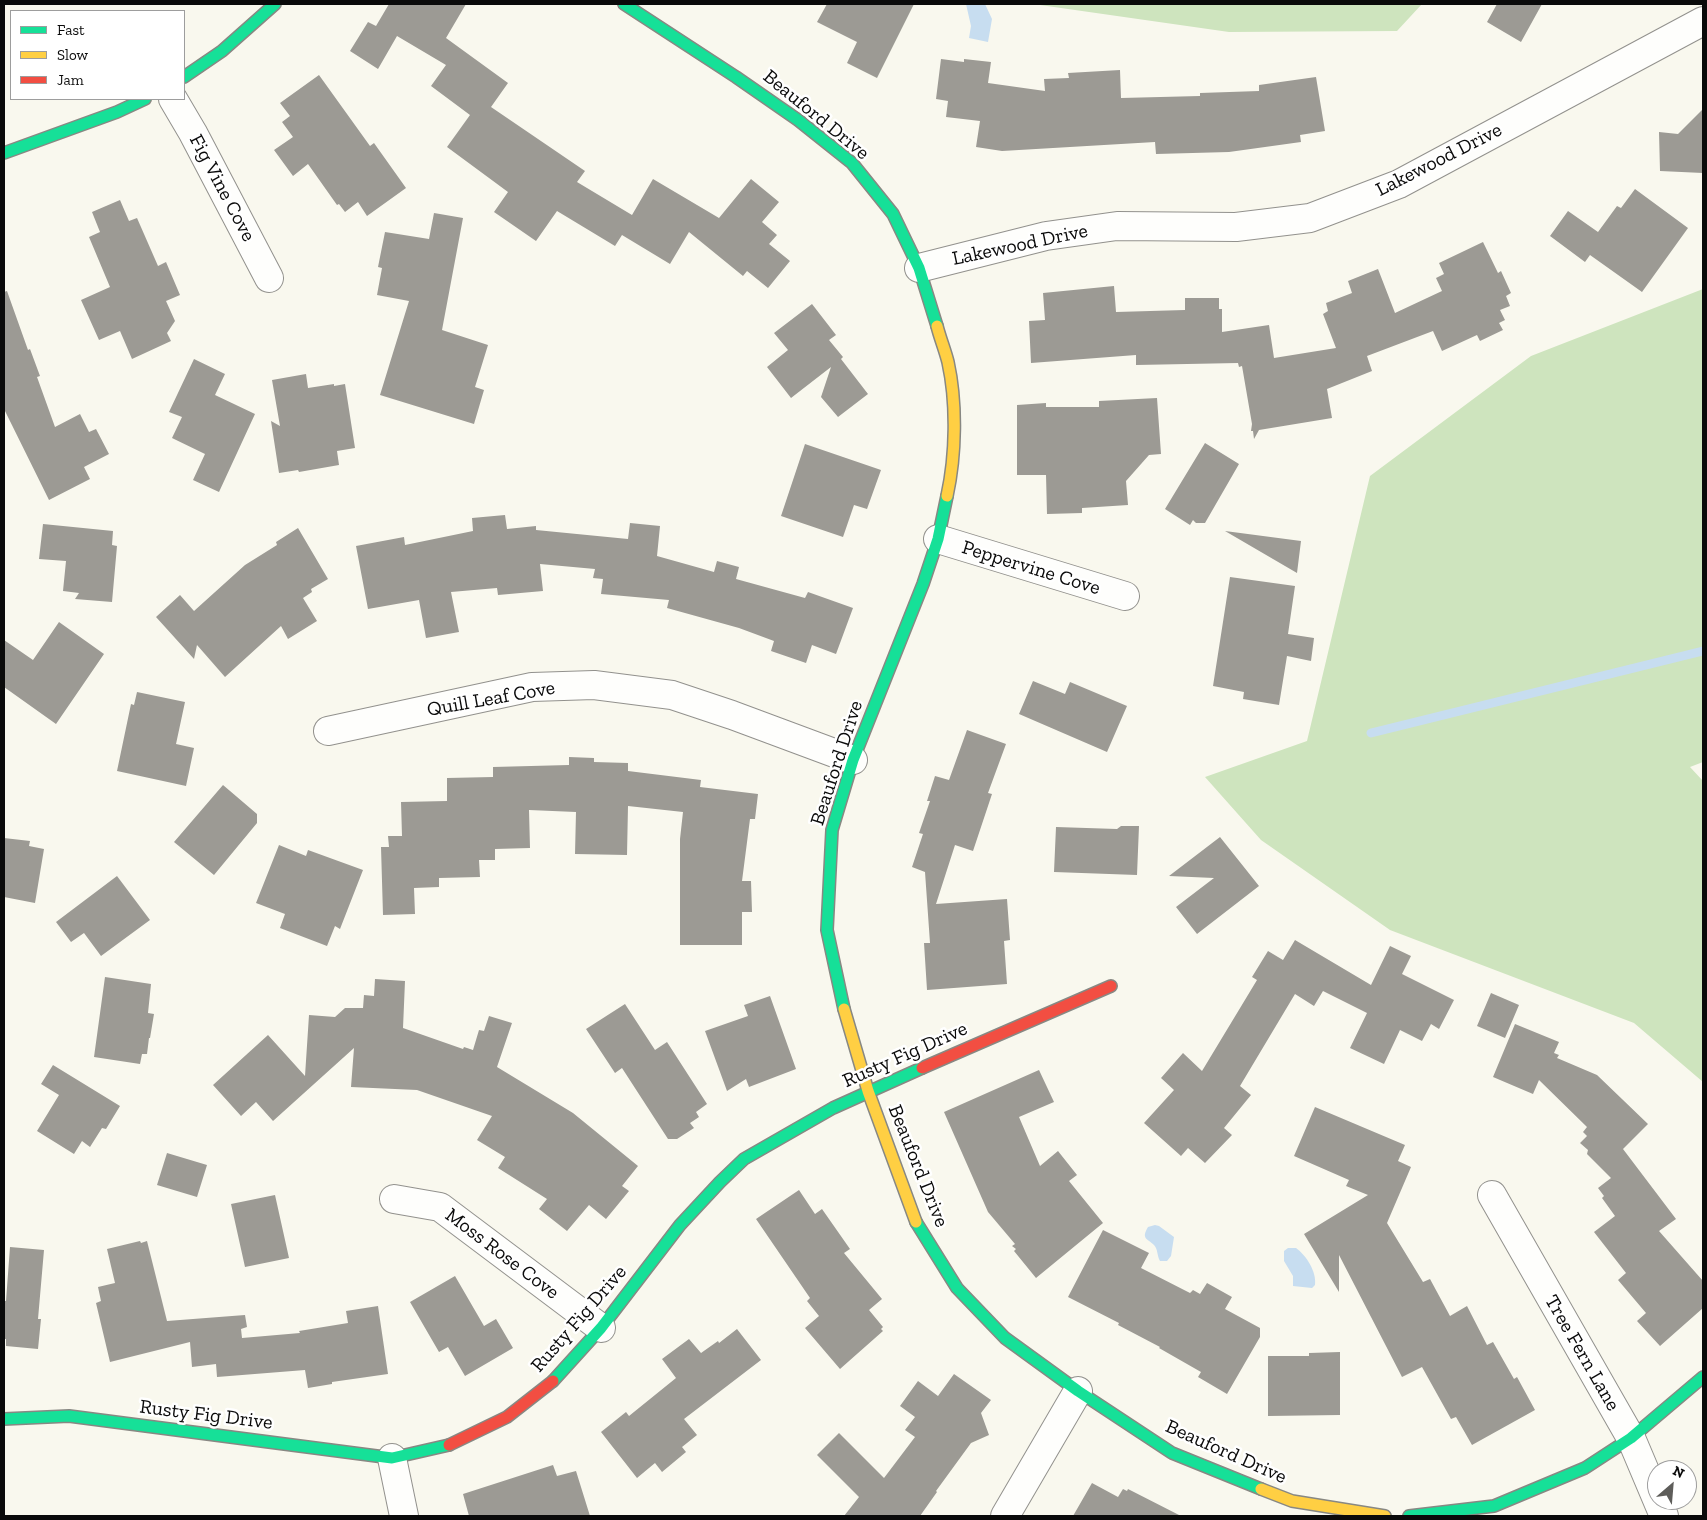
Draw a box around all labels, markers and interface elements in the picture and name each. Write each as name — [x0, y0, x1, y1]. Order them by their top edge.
legend — [10, 10, 185, 100]
text: Fast — [57, 21, 85, 39]
text: Slow — [57, 46, 88, 64]
street label: Beauford Drive — [758, 65, 874, 165]
text: Jam — [57, 71, 84, 89]
street label: Lakewood Drive — [1372, 118, 1506, 202]
street label: Fig Vine Cove — [184, 130, 260, 246]
street label: Lakewood Drive — [950, 219, 1090, 271]
street label: Peppervine Cove — [959, 536, 1103, 600]
street label: Quill Leaf Cove — [425, 676, 557, 722]
street label: Beauford Drive — [806, 698, 868, 828]
street label: Rusty Fig Drive — [839, 1017, 971, 1093]
street label: Beauford Drive — [883, 1101, 953, 1231]
street label: Moss Rose Cove — [440, 1203, 564, 1305]
street label: Rusty Fig Drive — [526, 1261, 632, 1377]
street label: Tree Fern Lane — [1539, 1291, 1625, 1415]
street label: Rusty Fig Drive — [138, 1395, 274, 1435]
street label: Beauford Drive — [1162, 1415, 1290, 1489]
north arrow — [1647, 1460, 1697, 1510]
text: N — [1670, 1462, 1687, 1482]

